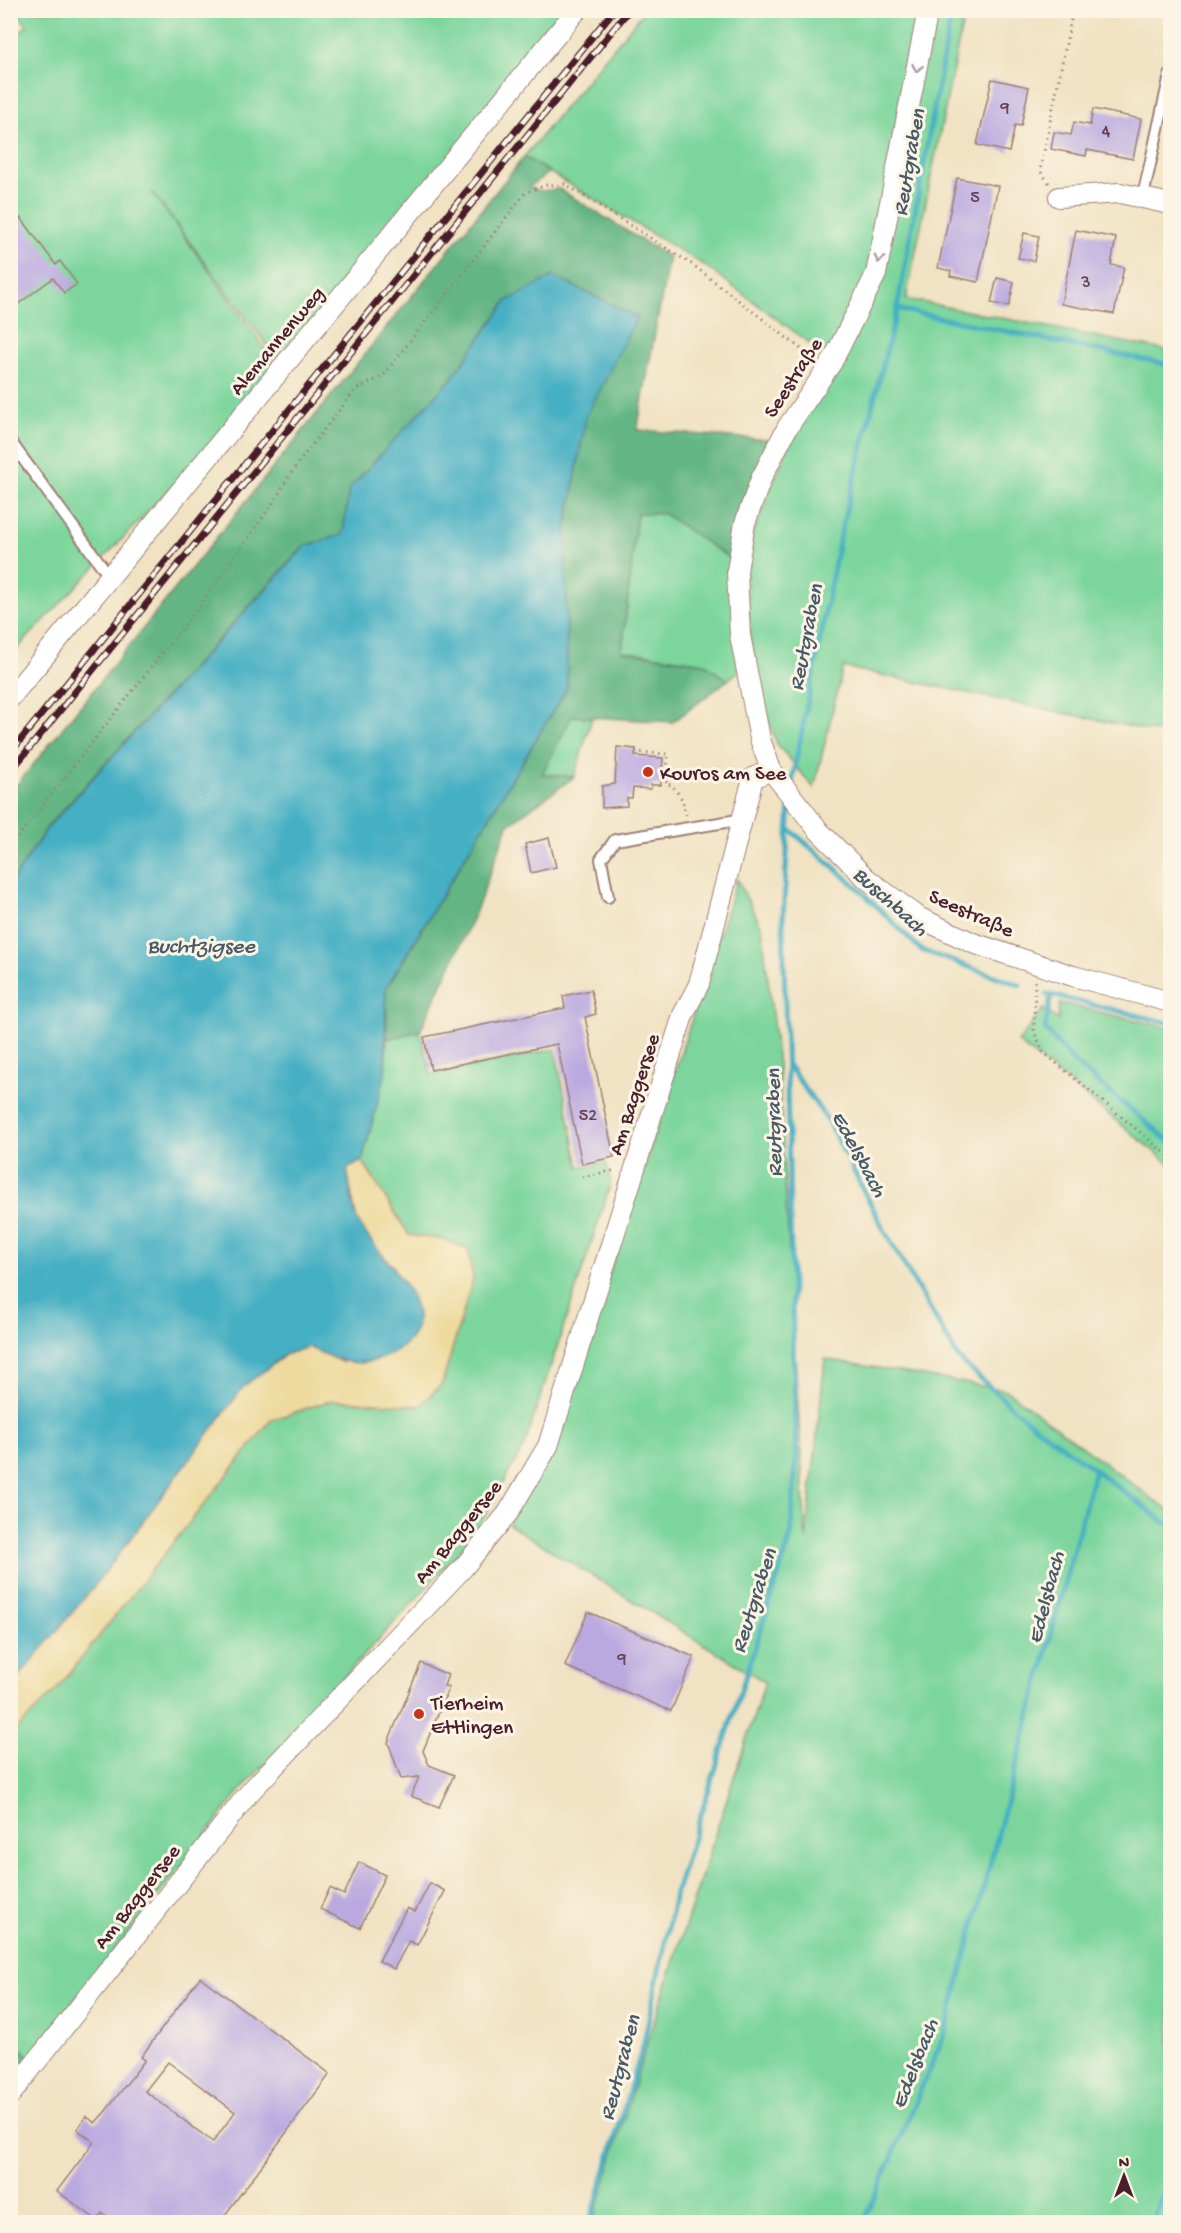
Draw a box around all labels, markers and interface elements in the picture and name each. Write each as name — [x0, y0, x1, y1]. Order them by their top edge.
one-way arrow — [911, 63, 924, 73]
house number: 9 — [999, 98, 1010, 119]
water label: Reutgraben — [889, 107, 933, 218]
house number: 4 — [1102, 122, 1111, 143]
house number: 5 — [970, 188, 980, 209]
one-way arrow — [873, 254, 886, 264]
house number: 3 — [1080, 273, 1091, 294]
street label: Alemannenweg — [226, 283, 331, 402]
street label: Seestraße — [760, 333, 831, 424]
water label: Reutgraben — [785, 582, 831, 693]
place label: Kouros am See — [660, 763, 787, 788]
marker: Kouros am See — [641, 765, 655, 779]
water label: Buschbach — [846, 863, 932, 944]
street label: Seestraße — [924, 885, 1018, 945]
water label: Buchtzigsee — [147, 935, 256, 961]
street label: Am Baggersee — [605, 1030, 668, 1159]
water label: Reutgraben — [762, 1068, 790, 1177]
house number: 52 — [579, 1106, 597, 1127]
water label: Edelsbach — [824, 1107, 891, 1203]
street label: Am Baggersee — [410, 1475, 510, 1590]
water label: Reutgraben — [727, 1545, 785, 1657]
water label: Edelsbach — [1023, 1549, 1073, 1647]
house number: 9 — [616, 1649, 627, 1670]
place label: Tierheim Ettlingen — [430, 1693, 513, 1742]
marker: Tierheim Ettlingen — [412, 1707, 426, 1721]
street label: Am Baggersee — [90, 1840, 188, 1956]
water label: Reutgraben — [595, 2012, 649, 2124]
water label: Edelsbach — [887, 2016, 946, 2113]
north arrow — [1094, 2146, 1154, 2206]
text: N — [1119, 2155, 1130, 2174]

